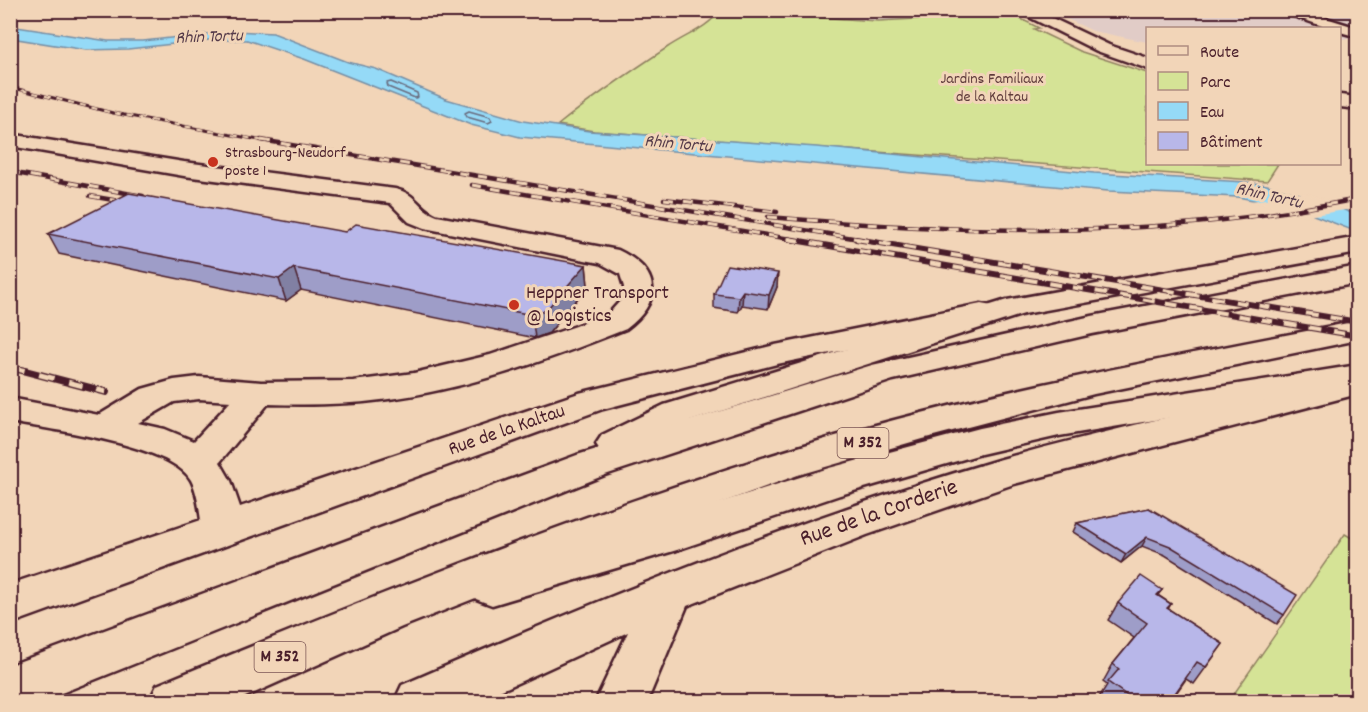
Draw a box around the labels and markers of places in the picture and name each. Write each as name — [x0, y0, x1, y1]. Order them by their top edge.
place label: Strasbourg-Neudorf poste 1 — [225, 142, 346, 183]
marker: Strasbourg-Neudorf poste 1 — [206, 155, 220, 169]
place label: Heppner Transport @ Logistics — [526, 280, 669, 331]
marker: Heppner Transport @ Logistics — [507, 298, 521, 312]

